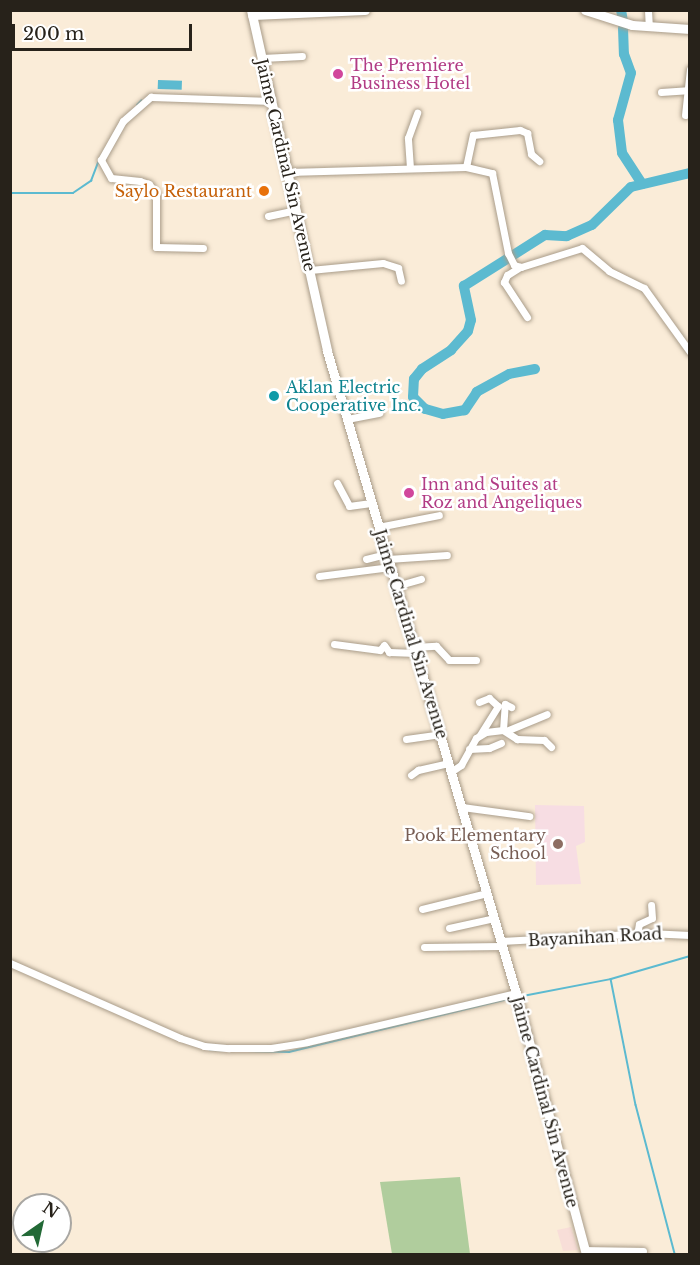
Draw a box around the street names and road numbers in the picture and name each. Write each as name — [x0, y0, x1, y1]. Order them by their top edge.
street label: Jaime Cardinal Sin Avenue — [252, 56, 320, 274]
street label: Jaime Cardinal Sin Avenue — [370, 527, 452, 741]
street label: Bayanihan Road — [527, 924, 663, 950]
street label: Jaime Cardinal Sin Avenue — [507, 994, 583, 1210]

